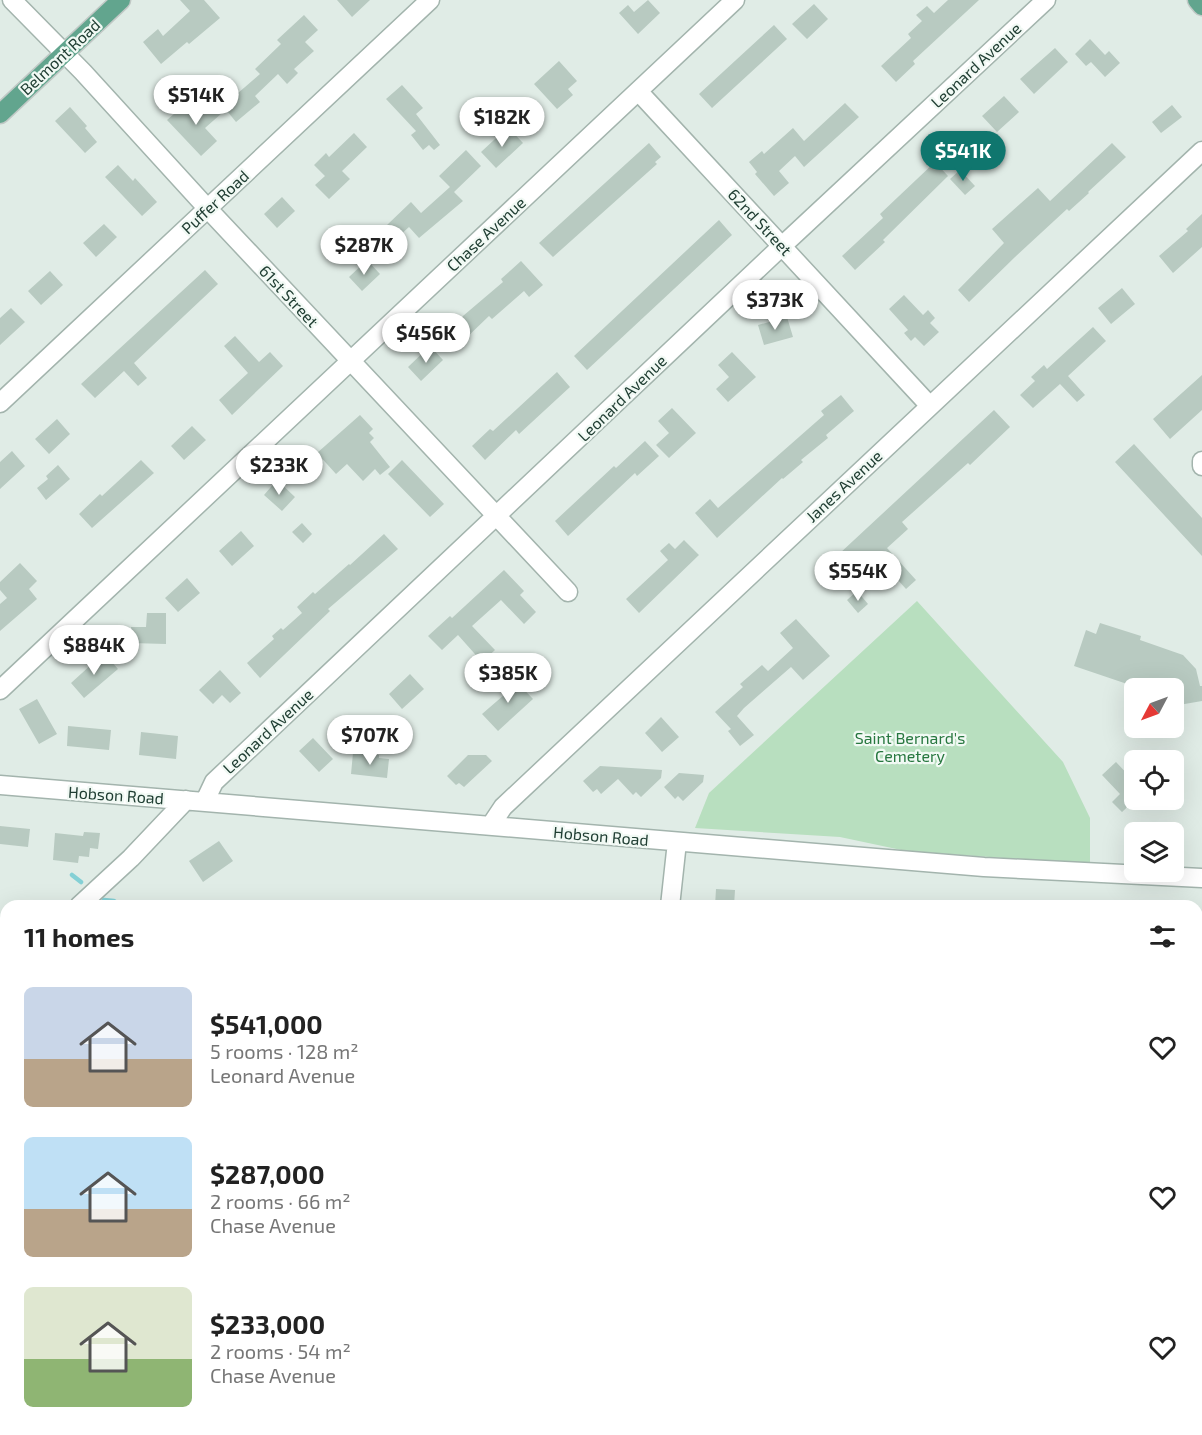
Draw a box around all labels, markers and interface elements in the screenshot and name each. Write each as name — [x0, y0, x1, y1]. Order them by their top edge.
street label: Belmont Road — [16, 15, 104, 98]
street label: Leonard Avenue — [927, 18, 1025, 111]
pin: $514K — [154, 75, 238, 126]
text: $514K — [168, 82, 224, 106]
pin: $182K — [460, 97, 544, 148]
text: $182K — [474, 104, 531, 128]
pin: $541K — [921, 131, 1005, 182]
text: $541K — [935, 138, 991, 162]
street label: Puffer Road — [177, 166, 252, 238]
street label: 62nd Street — [725, 184, 796, 259]
street label: Chase Avenue — [442, 192, 529, 275]
pin: $287K — [322, 225, 406, 276]
text: $287K — [335, 232, 393, 256]
street label: 61st Street — [256, 261, 323, 331]
pin: $373K — [733, 280, 817, 331]
text: $373K — [746, 287, 804, 311]
pin: $456K — [384, 313, 468, 364]
text: $456K — [396, 320, 456, 344]
street label: Leonard Avenue — [573, 350, 670, 445]
pin: $233K — [237, 445, 321, 496]
street label: Janes Avenue — [802, 446, 886, 526]
text: $233K — [250, 452, 308, 476]
pin: $554K — [816, 551, 900, 602]
text: $554K — [828, 558, 888, 582]
pin: $884K — [52, 625, 136, 676]
text: $884K — [63, 632, 125, 656]
pin: $385K — [466, 653, 550, 704]
text: $385K — [478, 660, 538, 684]
north arrow — [1124, 678, 1184, 738]
map controls — [1124, 678, 1184, 882]
street label: Leonard Avenue — [219, 684, 317, 777]
pin: $707K — [328, 715, 412, 766]
text: $707K — [341, 722, 399, 746]
park label: Saint Bernard's Cemetery — [855, 728, 965, 765]
button: locate — [1124, 750, 1184, 810]
street label: Hobson Road — [68, 782, 164, 807]
street label: Hobson Road — [552, 822, 650, 849]
button: layers — [1124, 822, 1184, 882]
icon: filters — [1146, 920, 1179, 953]
text: 11 homes — [24, 921, 134, 952]
text: $541,000 — [210, 1008, 323, 1039]
icon: home — [72, 1011, 144, 1083]
icon: heart — [1146, 1031, 1179, 1064]
text: 5 rooms · 128 m² — [210, 1039, 359, 1063]
text: Leonard Avenue — [210, 1063, 355, 1087]
text: $287,000 — [210, 1158, 325, 1189]
icon: home — [72, 1161, 144, 1233]
icon: heart — [1146, 1181, 1179, 1214]
text: 2 rooms · 66 m² — [210, 1189, 351, 1213]
text: Chase Avenue — [210, 1213, 336, 1237]
text: $233,000 — [210, 1308, 325, 1339]
icon: home — [72, 1311, 144, 1383]
icon: heart — [1146, 1331, 1179, 1364]
text: 2 rooms · 54 m² — [210, 1339, 351, 1363]
text: Chase Avenue — [210, 1363, 336, 1387]

